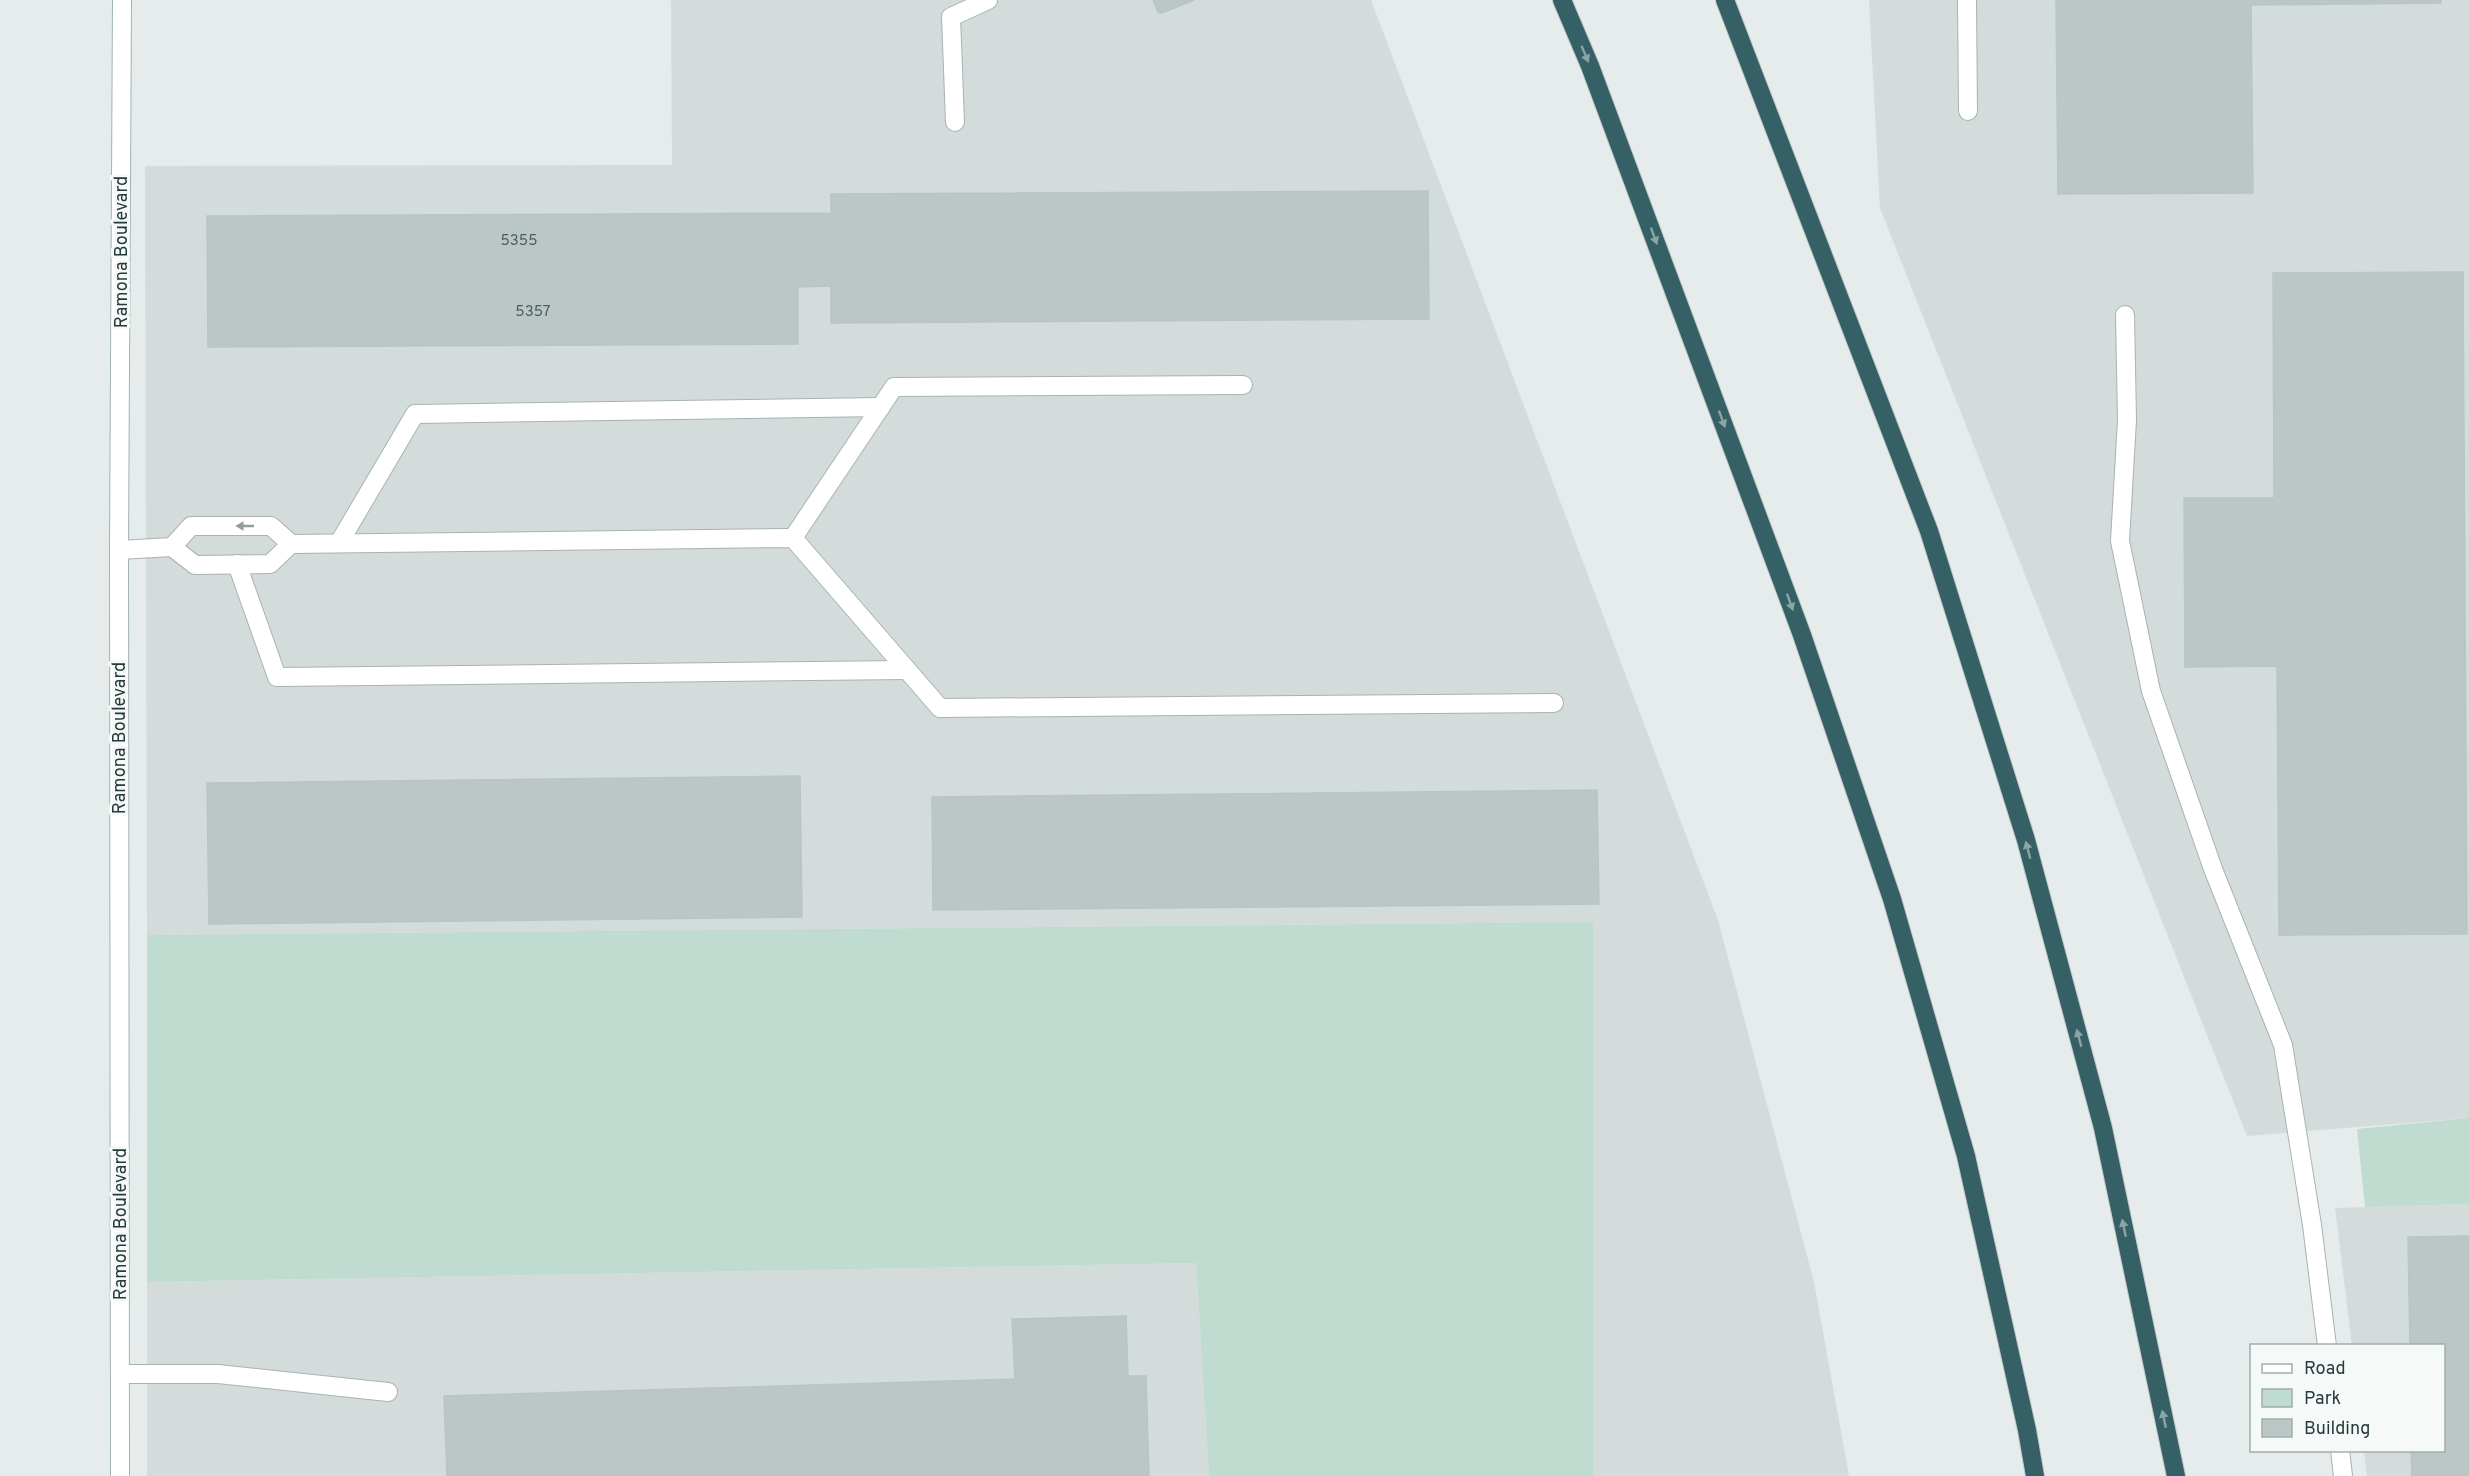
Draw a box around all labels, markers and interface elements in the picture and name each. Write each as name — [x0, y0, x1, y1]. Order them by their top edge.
one-way arrow — [1581, 45, 1590, 63]
street label: Ramona Boulevard — [111, 176, 134, 328]
one-way arrow — [1649, 228, 1659, 246]
house number: 5355 — [501, 232, 537, 251]
house number: 5357 — [515, 303, 551, 322]
one-way arrow — [1717, 410, 1727, 428]
one-way arrow — [236, 521, 255, 531]
one-way arrow — [1786, 593, 1795, 611]
street label: Ramona Boulevard — [109, 662, 132, 814]
one-way arrow — [2023, 841, 2033, 859]
one-way arrow — [2074, 1029, 2083, 1047]
street label: Ramona Boulevard — [110, 1148, 133, 1300]
one-way arrow — [2119, 1218, 2128, 1237]
legend — [2250, 1344, 2445, 1452]
text: Road — [2304, 1358, 2346, 1381]
text: Park — [2304, 1388, 2341, 1411]
one-way arrow — [2159, 1409, 2168, 1428]
text: Building — [2304, 1418, 2370, 1441]

